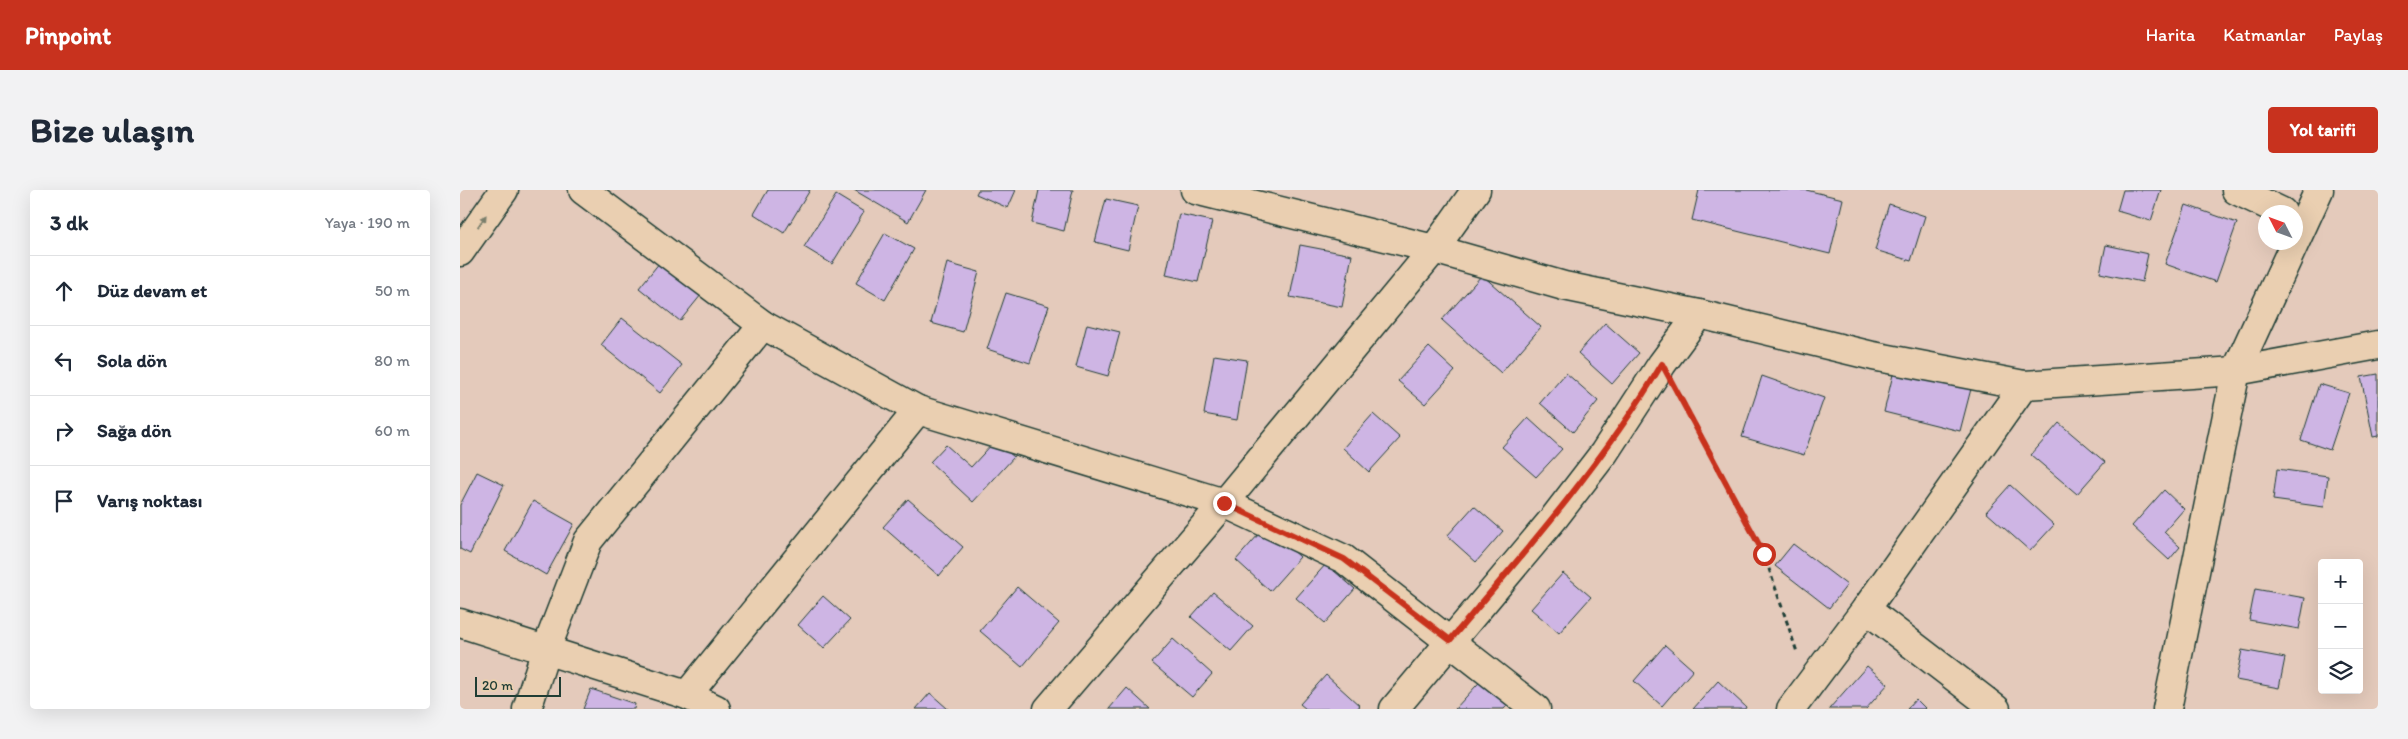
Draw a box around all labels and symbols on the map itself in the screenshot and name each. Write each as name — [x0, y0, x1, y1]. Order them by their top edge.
north arrow — [2258, 205, 2303, 250]
one-way arrow — [477, 214, 487, 228]
route end — [1213, 492, 1236, 515]
route start — [1753, 543, 1776, 566]
scale bar — [475, 674, 561, 697]

